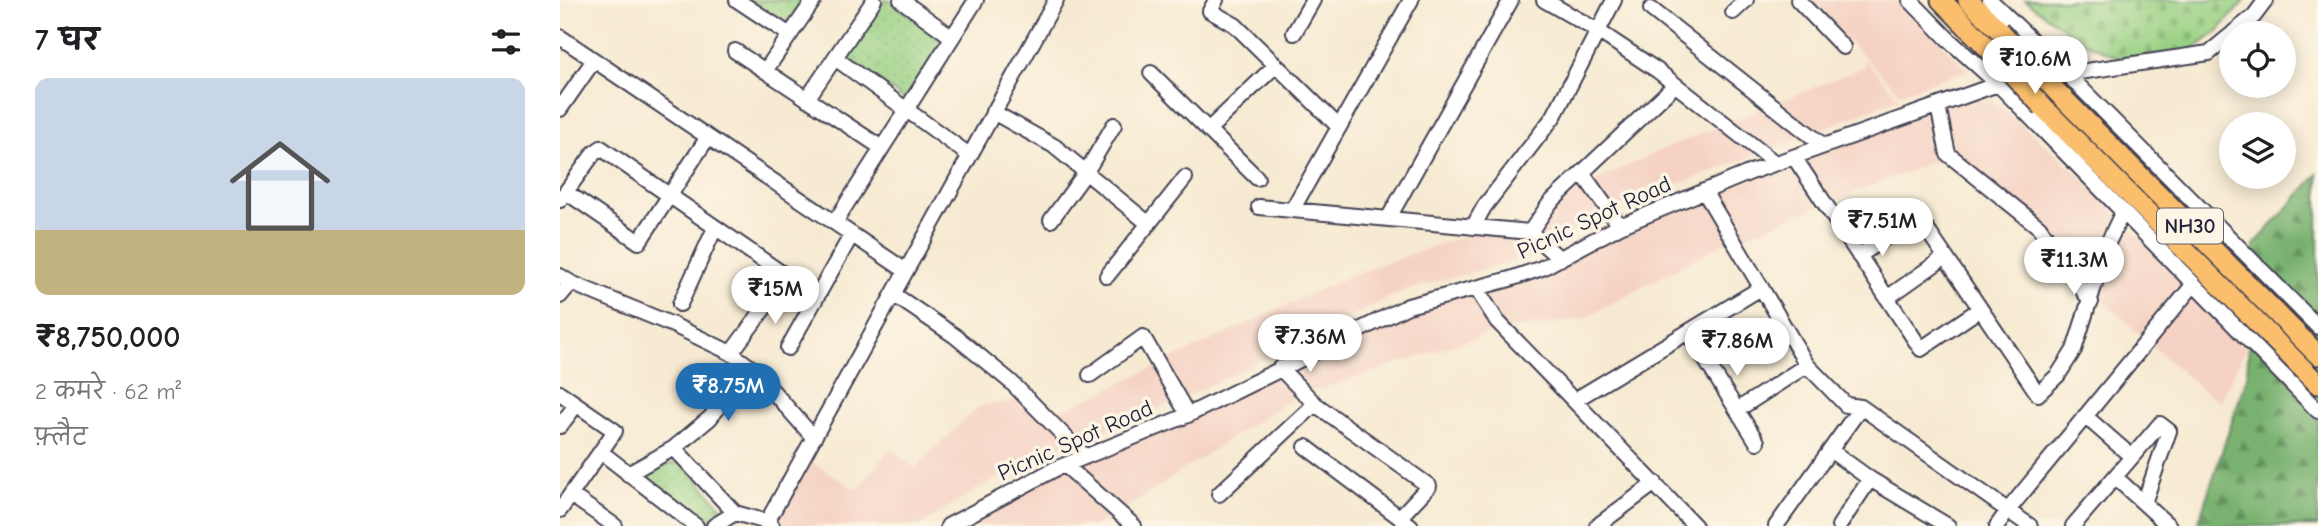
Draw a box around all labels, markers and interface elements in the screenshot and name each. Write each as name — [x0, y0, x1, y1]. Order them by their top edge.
map controls — [2219, 21, 2296, 189]
button: locate — [2219, 21, 2296, 98]
text: 7 घर — [35, 23, 99, 58]
icon: filters — [487, 23, 525, 61]
pin: ₹10.6M — [1978, 36, 2092, 96]
text: ₹10.6M — [1999, 45, 2071, 72]
button: layers — [2219, 112, 2296, 189]
icon: home — [217, 123, 343, 249]
street label: Picnic Spot Road — [1513, 170, 1675, 265]
pin: ₹7.51M — [1825, 198, 1939, 258]
text: ₹7.51M — [1847, 207, 1917, 234]
road number: NH30 — [2157, 208, 2223, 244]
pin: ₹11.3M — [2017, 238, 2131, 297]
text: ₹11.3M — [2040, 246, 2108, 273]
pin: ₹15M — [734, 266, 816, 326]
text: ₹15M — [747, 275, 803, 302]
pin: ₹7.36M — [1253, 314, 1367, 374]
pin: ₹7.86M — [1680, 318, 1794, 378]
text: ₹8,750,000 — [35, 320, 180, 355]
text: ₹7.36M — [1274, 323, 1346, 350]
text: ₹7.86M — [1701, 327, 1773, 354]
pin: ₹8.75M — [671, 364, 785, 423]
text: ₹8.75M — [692, 372, 764, 399]
text: 2 कमरे · 62 m² — [35, 378, 181, 405]
street label: Picnic Spot Road — [994, 394, 1157, 487]
text: फ़्लैट — [35, 424, 87, 451]

